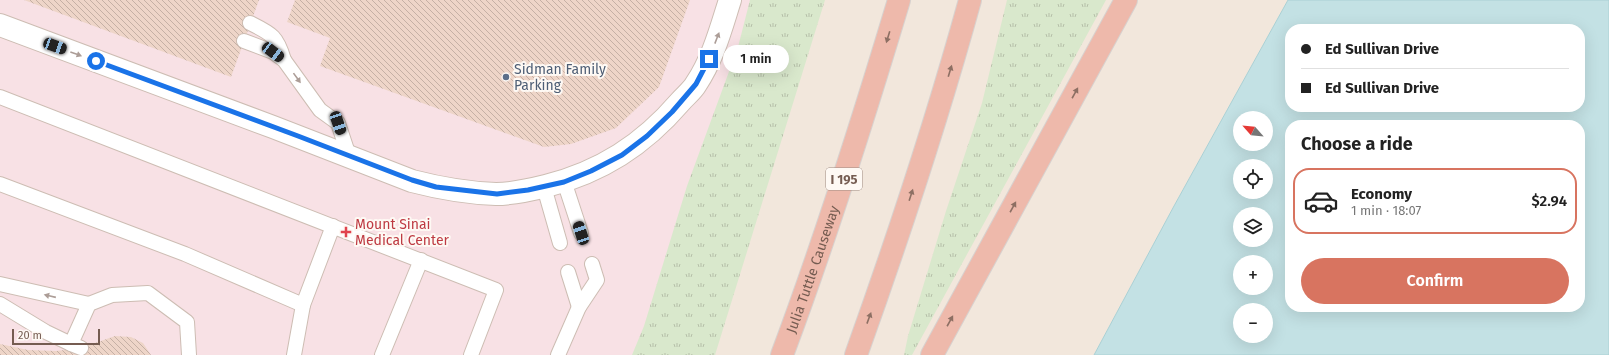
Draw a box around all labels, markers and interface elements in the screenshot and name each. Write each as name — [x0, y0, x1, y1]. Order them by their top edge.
one-way arrow — [715, 31, 721, 43]
one-way arrow — [885, 32, 891, 44]
car — [42, 36, 68, 56]
car — [260, 40, 286, 64]
text: Ed Sullivan Drive — [1325, 40, 1439, 58]
callout: 1 min — [723, 45, 789, 73]
route end — [700, 50, 718, 68]
one-way arrow — [70, 51, 82, 57]
text: 1 min — [740, 51, 772, 66]
route start — [87, 52, 105, 70]
place label: Sidman Family Parking — [514, 61, 606, 94]
one-way arrow — [947, 65, 953, 77]
marker: Sidman Family Parking — [501, 72, 511, 82]
one-way arrow — [293, 73, 301, 84]
text: Ed Sullivan Drive — [1325, 79, 1439, 97]
one-way arrow — [1072, 87, 1079, 99]
car — [328, 110, 348, 136]
north arrow — [1233, 111, 1273, 151]
map controls — [1233, 111, 1273, 343]
text: Choose a ride — [1301, 133, 1413, 155]
button: locate — [1233, 159, 1273, 199]
road number: I 195 — [826, 168, 862, 190]
icon: car — [1303, 183, 1339, 219]
text: Economy — [1351, 185, 1412, 203]
one-way arrow — [908, 189, 914, 201]
text: $2.94 — [1532, 192, 1567, 210]
one-way arrow — [1009, 201, 1016, 213]
street label: Julia Tuttle Causeway — [783, 203, 843, 336]
text: 1 min · 18:07 — [1351, 203, 1421, 218]
button: layers — [1233, 207, 1273, 247]
place label: Mount Sinai Medical Center — [355, 216, 450, 249]
car — [572, 220, 590, 246]
marker: Mount Sinai Medical Center — [340, 226, 352, 238]
button: + — [1233, 255, 1273, 295]
button: Confirm — [1301, 258, 1569, 304]
one-way arrow — [44, 293, 57, 299]
button: − — [1233, 303, 1273, 343]
one-way arrow — [866, 312, 872, 324]
one-way arrow — [947, 315, 954, 327]
scale bar — [12, 327, 100, 346]
text: 20 m — [18, 329, 42, 342]

